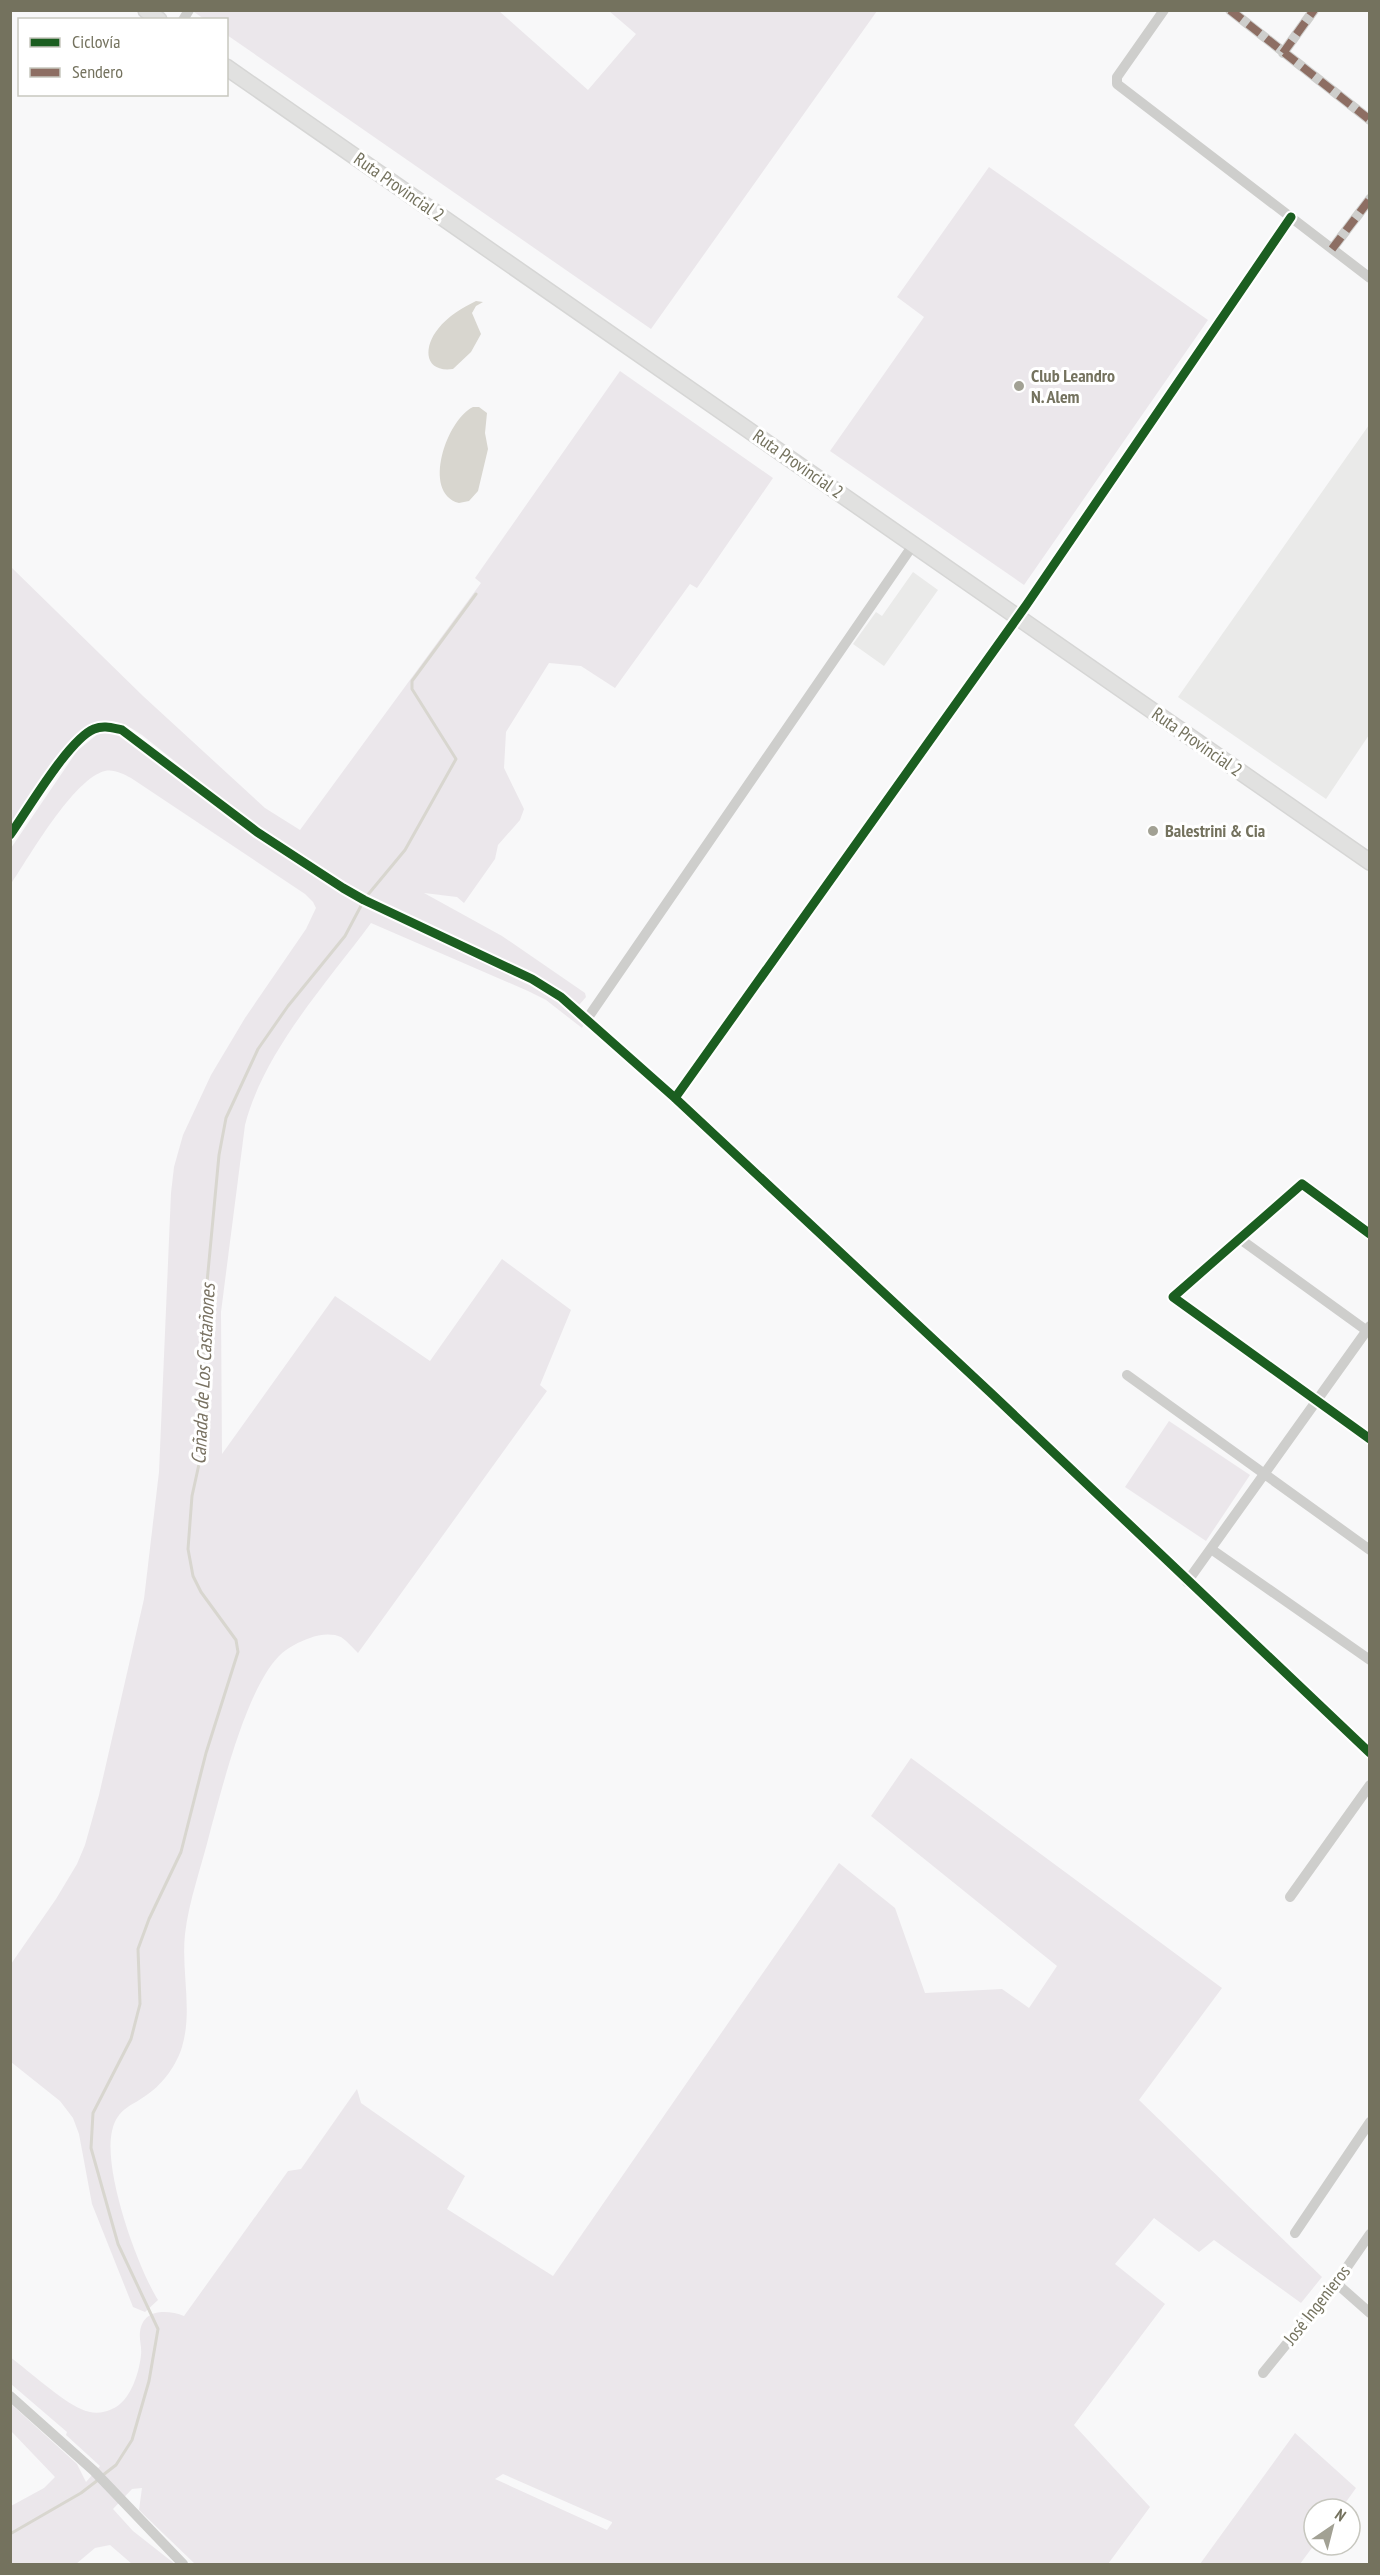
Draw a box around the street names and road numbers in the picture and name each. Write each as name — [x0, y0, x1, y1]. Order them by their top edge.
street label: Ruta Provincial 2 — [350, 147, 449, 226]
street label: Ruta Provincial 2 — [749, 424, 848, 503]
street label: Ruta Provincial 2 — [1148, 702, 1247, 781]
street label: José Ingenieros — [1278, 2260, 1355, 2350]

